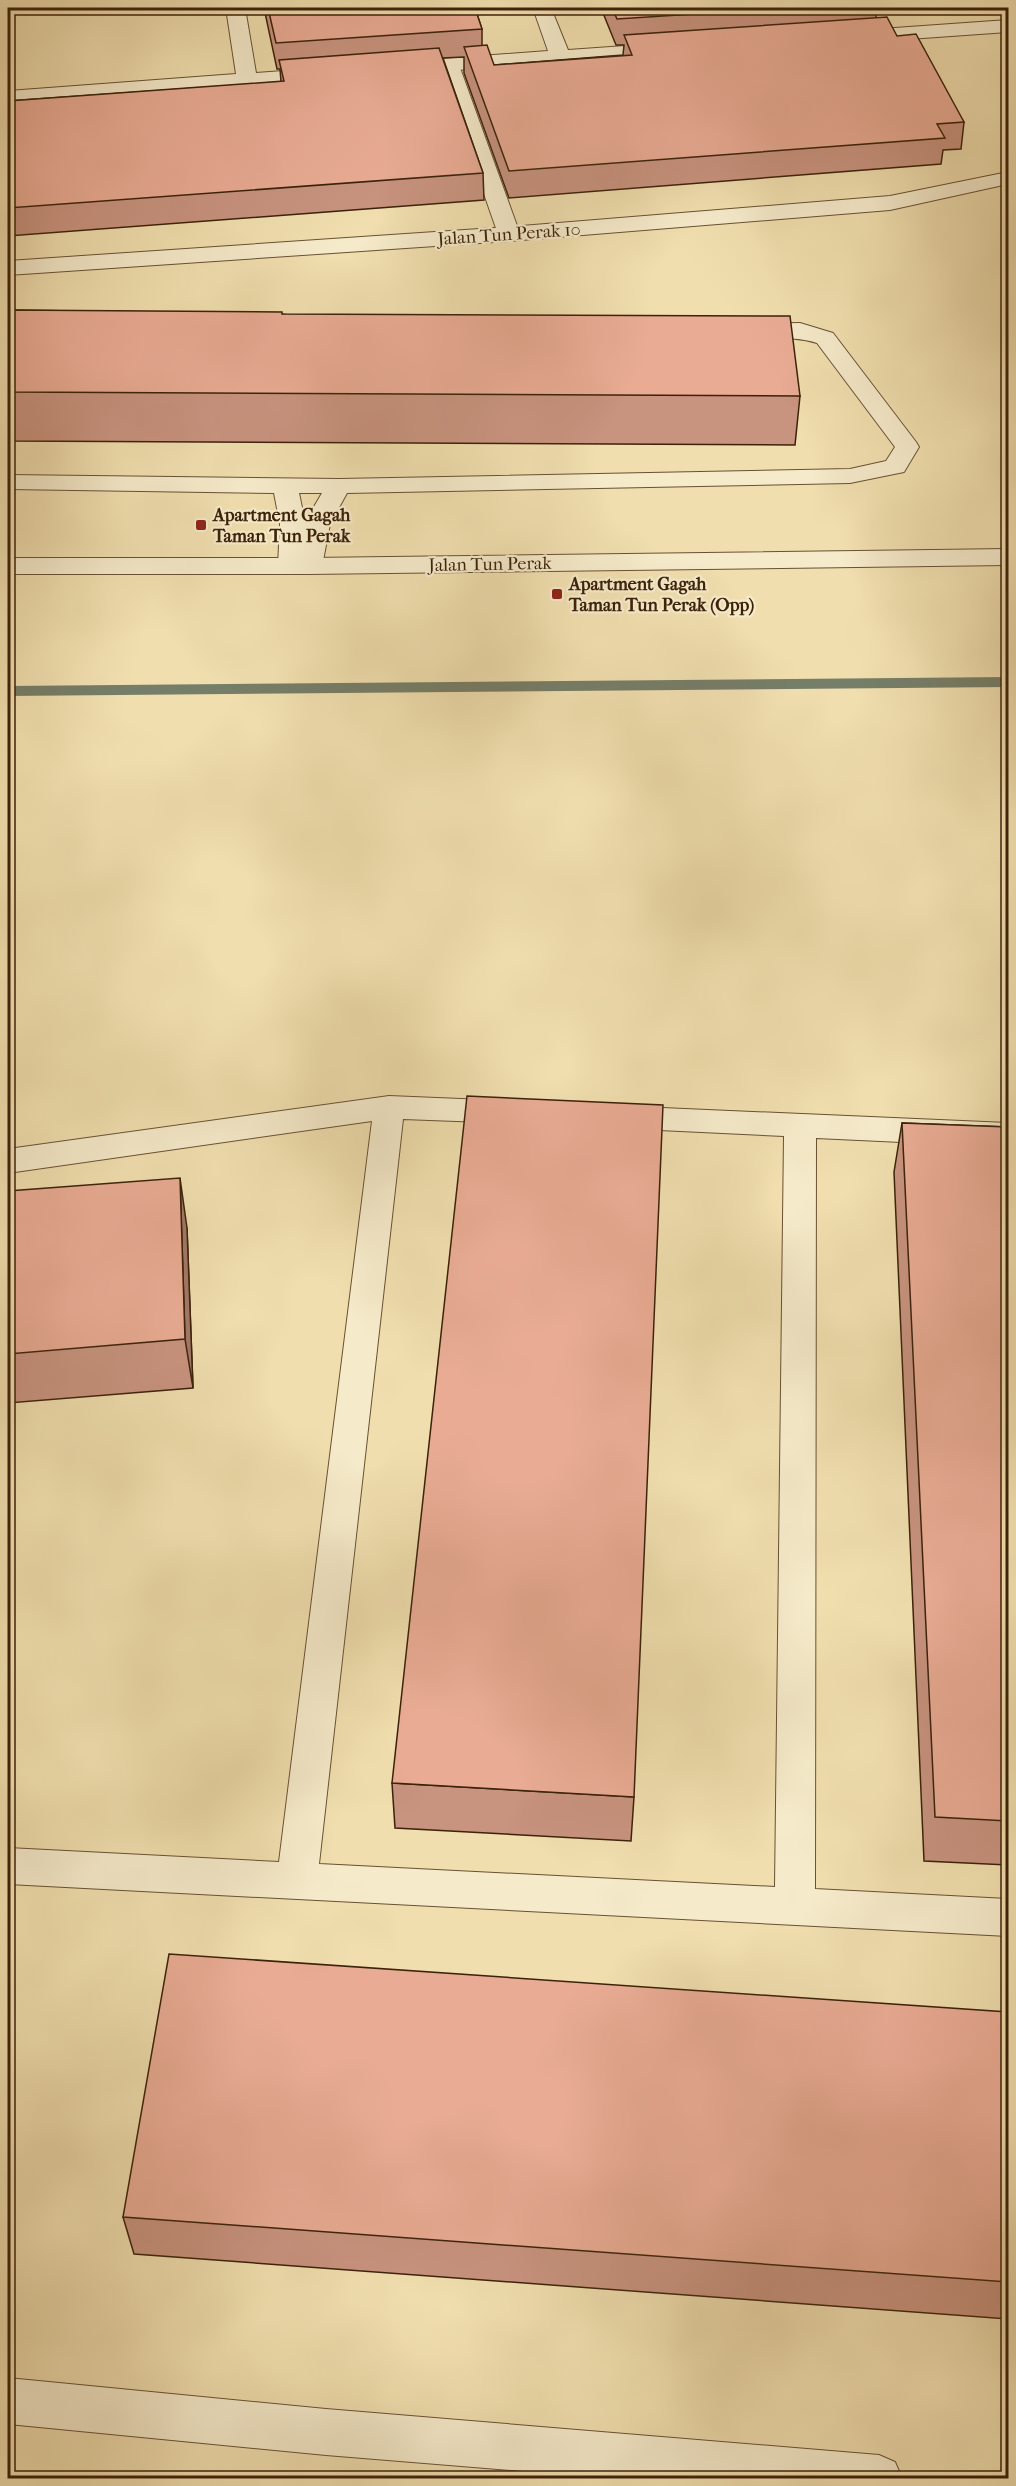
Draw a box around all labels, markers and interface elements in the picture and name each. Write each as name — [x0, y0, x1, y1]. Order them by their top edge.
street label: Jalan Tun Perak 10 — [435, 219, 581, 250]
place label: Apartment Gagah Taman Tun Perak — [212, 505, 351, 547]
marker: Apartment Gagah Taman Tun Perak — [194, 518, 208, 532]
street label: Jalan Tun Perak — [426, 553, 552, 576]
place label: Apartment Gagah Taman Tun Perak (Opp) — [568, 574, 754, 616]
marker: Apartment Gagah Taman Tun Perak (Opp) — [550, 587, 564, 601]

